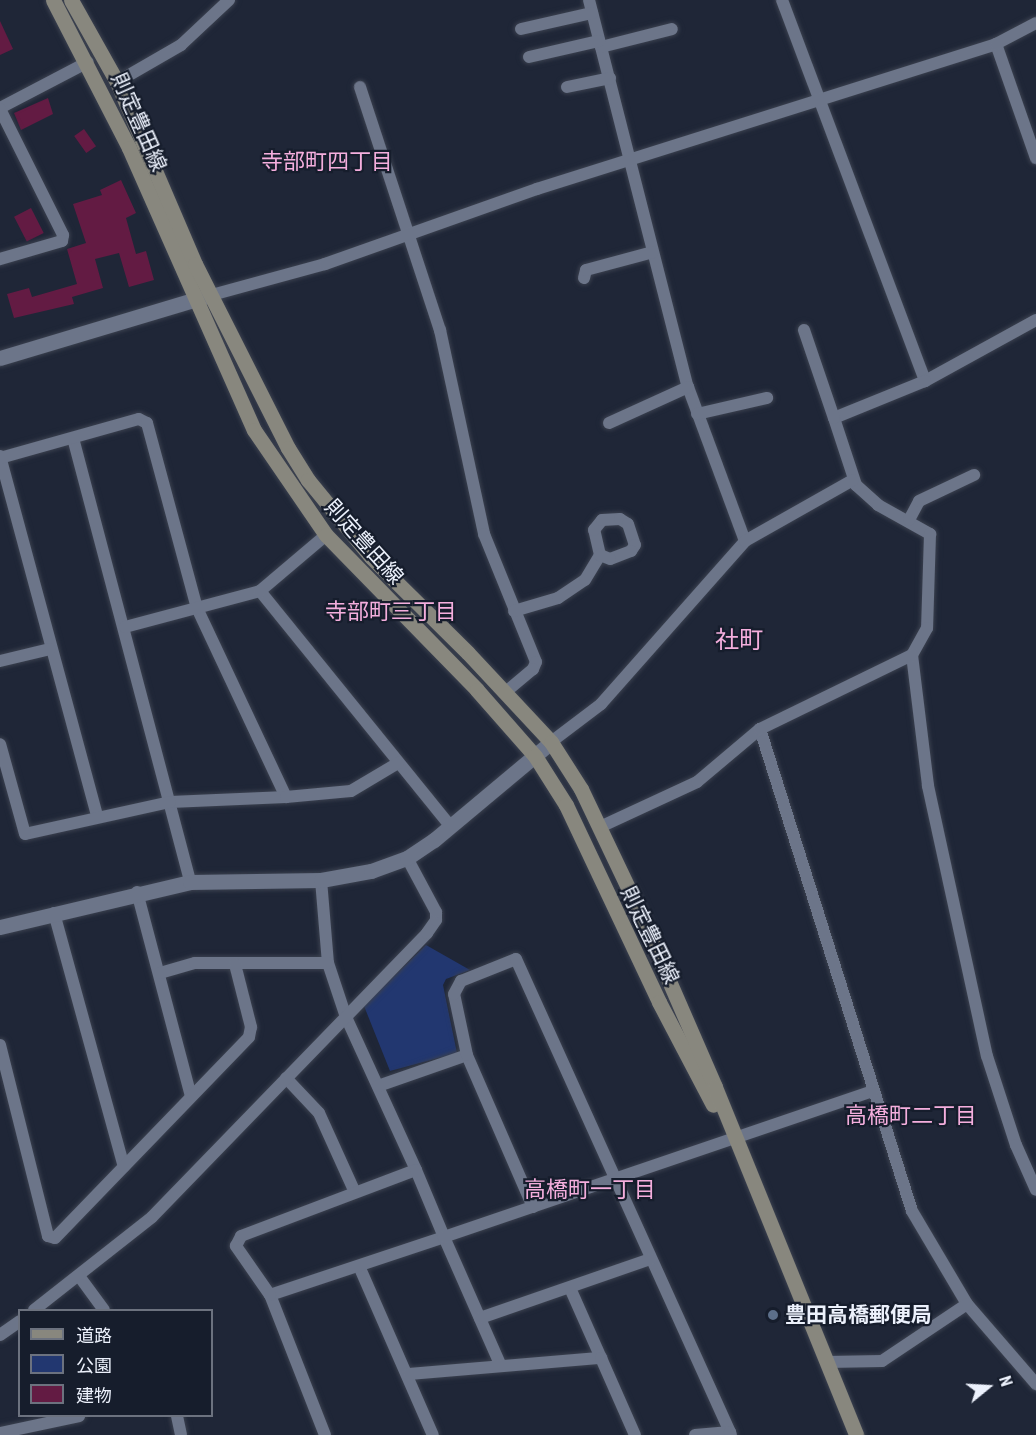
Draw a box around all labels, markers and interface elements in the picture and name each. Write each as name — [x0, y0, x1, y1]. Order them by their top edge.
street label: 則定豊田線 — [106, 69, 172, 175]
district label: 寺部町四丁目 — [261, 149, 393, 175]
street label: 則定豊田線 — [320, 495, 408, 589]
district label: 寺部町三丁目 — [325, 599, 457, 625]
district label: 社町 — [715, 627, 763, 655]
street label: 則定豊田線 — [616, 882, 684, 988]
district label: 高橋町二丁目 — [845, 1103, 977, 1129]
district label: 高橋町一丁目 — [524, 1177, 656, 1203]
place label: 豊田高橋郵便局 — [785, 1302, 932, 1328]
marker: 豊田高橋郵便局 — [766, 1308, 780, 1322]
legend — [18, 1309, 213, 1417]
text: 道路 — [76, 1325, 112, 1346]
text: 公園 — [76, 1355, 112, 1376]
north arrow — [958, 1357, 1018, 1417]
text: N — [995, 1374, 1016, 1389]
text: 建物 — [76, 1385, 112, 1406]

